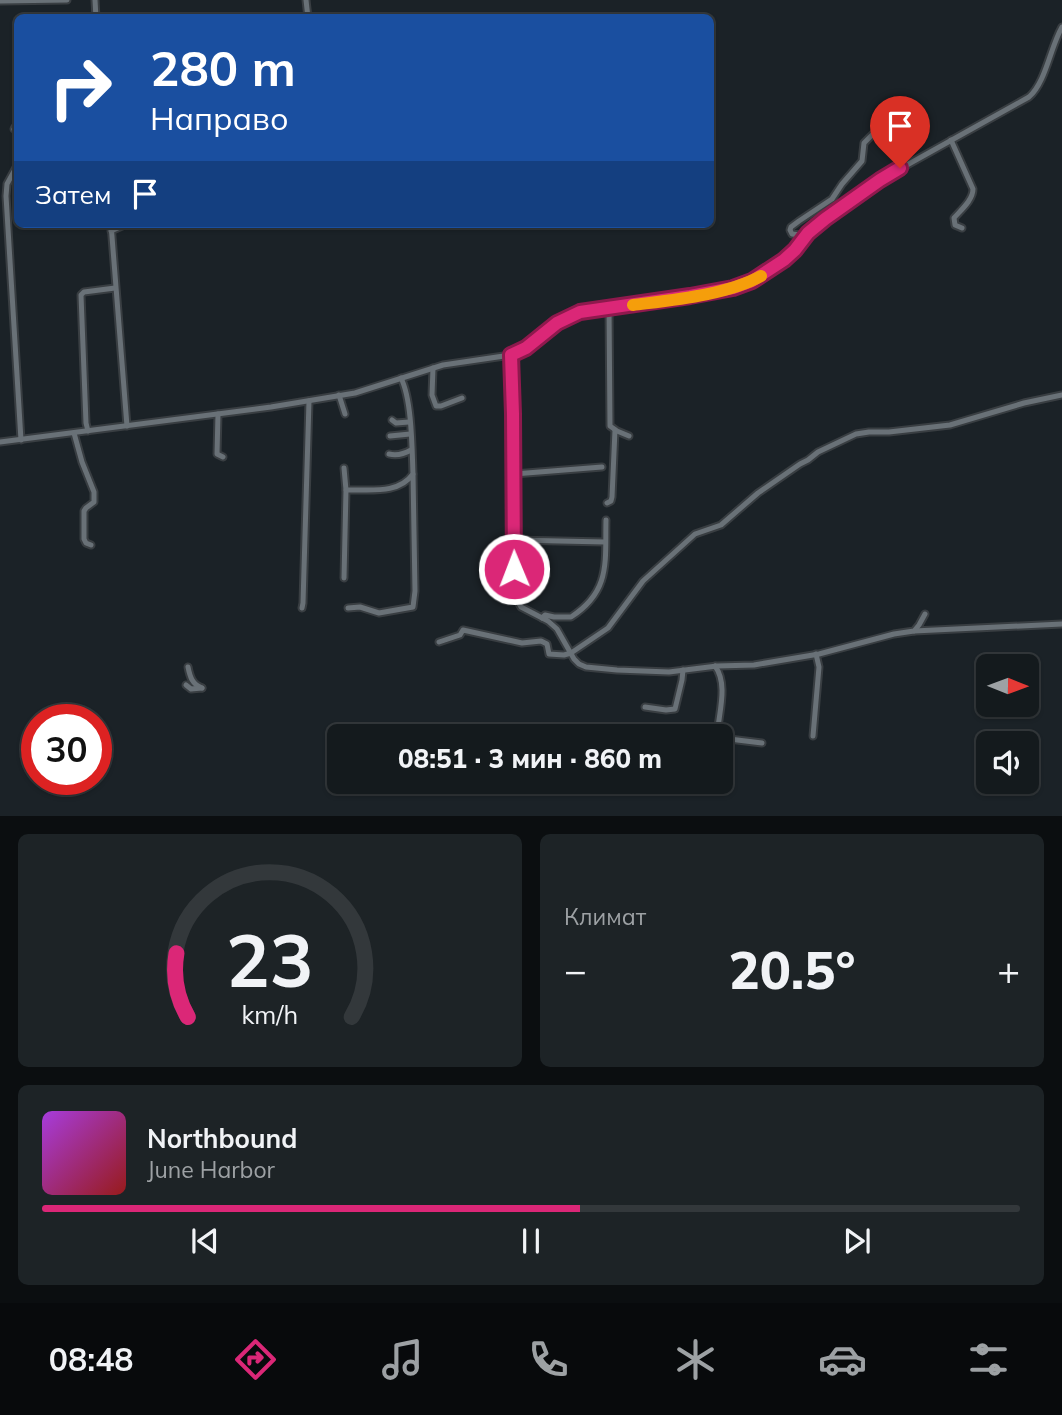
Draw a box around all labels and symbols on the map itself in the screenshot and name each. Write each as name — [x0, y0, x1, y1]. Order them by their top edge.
pin — [870, 96, 930, 168]
position arrow — [477, 532, 551, 606]
north arrow — [976, 654, 1040, 718]
speed limit sign: 30 — [21, 704, 112, 795]

